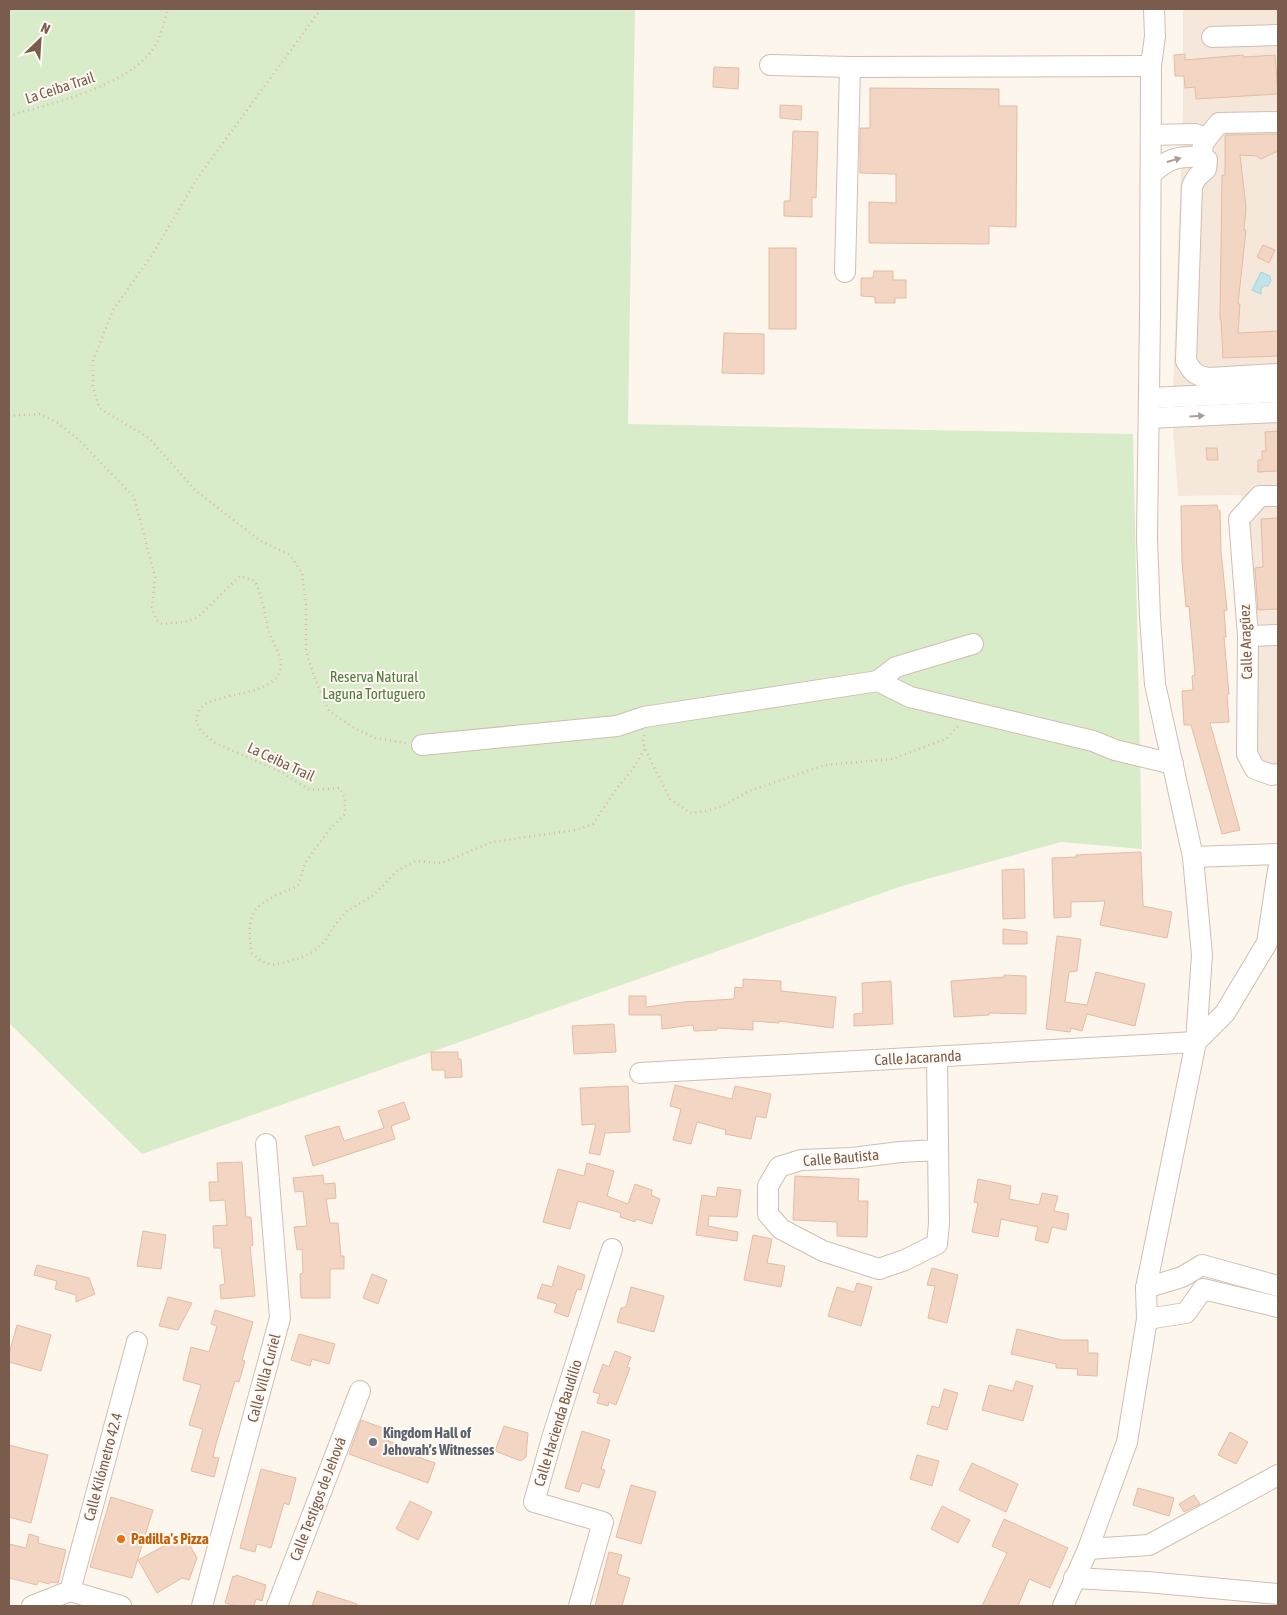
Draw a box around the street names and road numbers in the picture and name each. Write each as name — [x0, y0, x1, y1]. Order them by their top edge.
street label: La Ceiba Trail — [23, 68, 97, 107]
street label: Calle Aragüez — [1236, 604, 1255, 680]
street label: La Ceiba Trail — [245, 739, 318, 785]
street label: Calle Jacaranda — [874, 1047, 962, 1068]
street label: Calle Bautista — [802, 1146, 880, 1169]
street label: Calle Villa Curiel — [244, 1332, 283, 1424]
street label: Calle Hacienda Baudilio — [530, 1357, 585, 1488]
street label: Calle Kilómetro 42.4 — [80, 1411, 125, 1523]
street label: Calle Testigos de Jehová — [286, 1434, 349, 1563]

